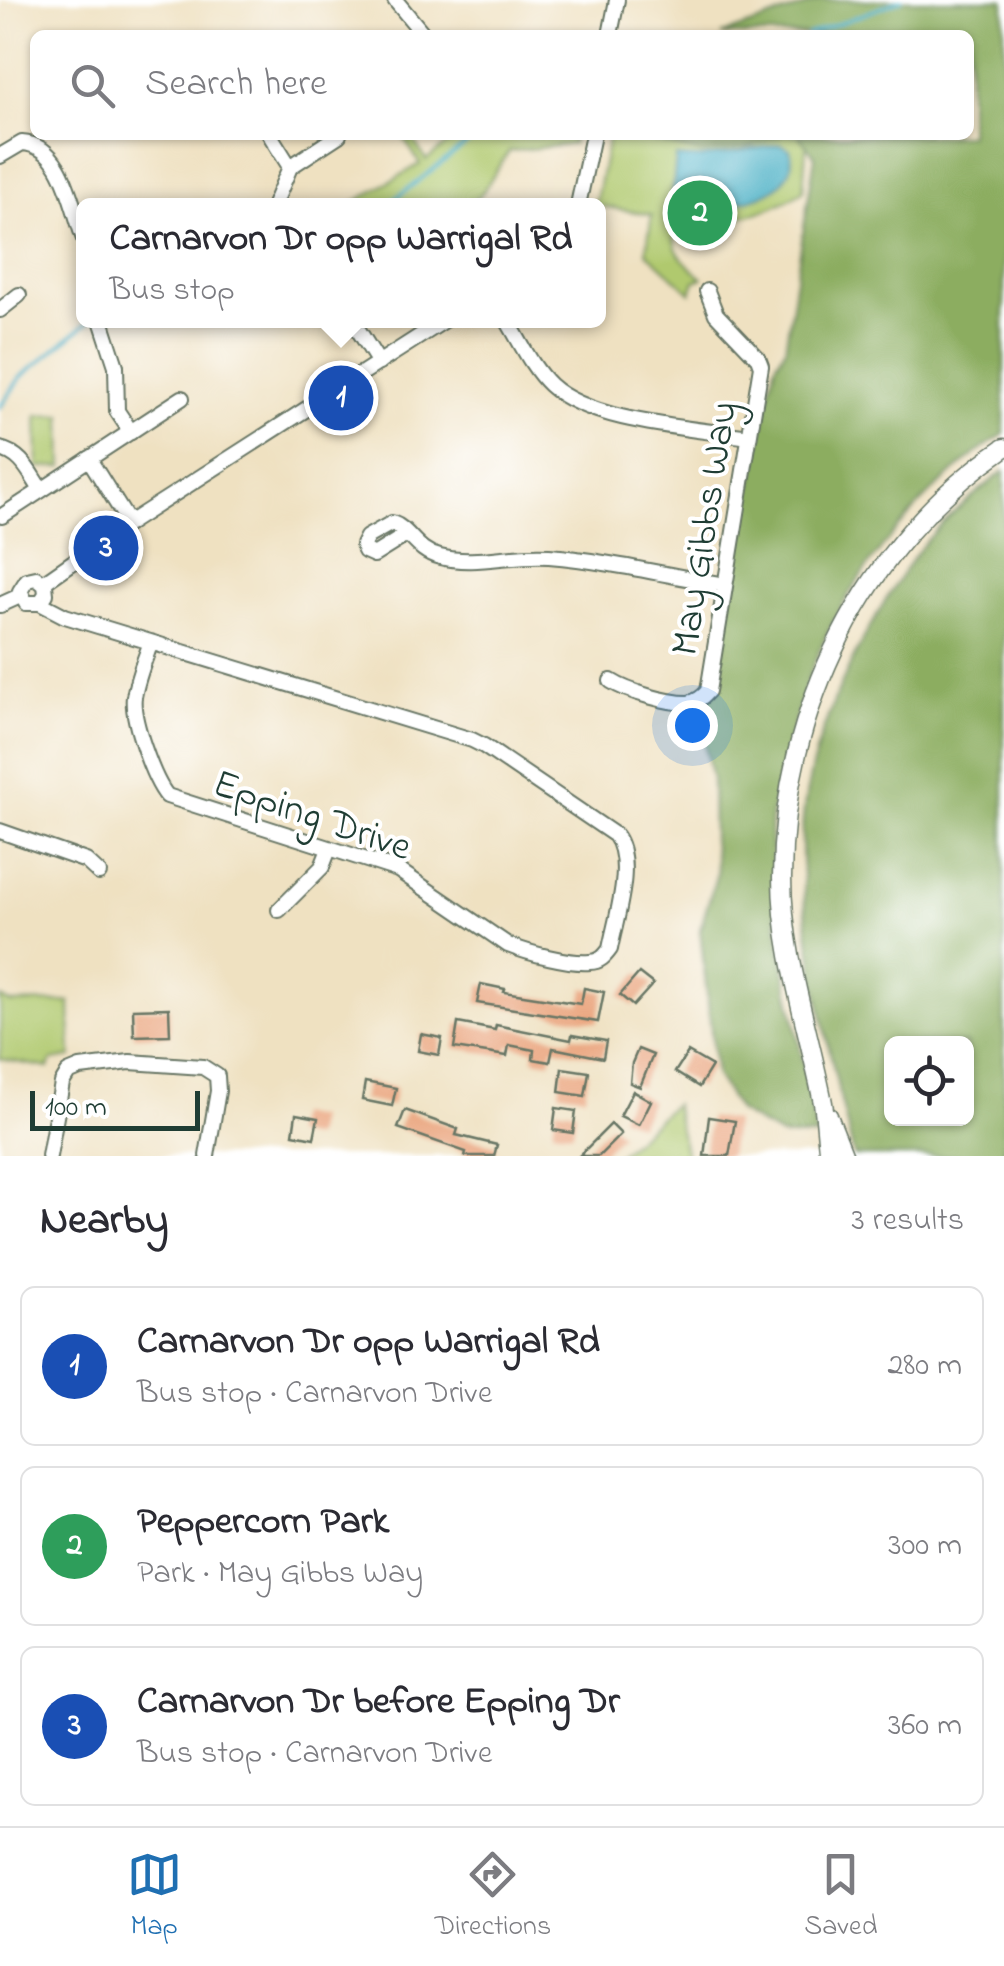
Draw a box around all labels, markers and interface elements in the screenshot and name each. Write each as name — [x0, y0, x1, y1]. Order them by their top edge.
search box — [30, 30, 974, 140]
text: Search here — [145, 57, 327, 113]
icon: search — [65, 58, 120, 113]
pin: 2 — [668, 176, 732, 250]
popup — [76, 198, 606, 328]
text: Carnarvon Dr opp Warrigal Rd — [110, 212, 572, 268]
text: Bus stop — [110, 268, 235, 315]
pin: 1 — [308, 360, 374, 436]
street label: May Gibbs Way — [657, 397, 756, 660]
pin: 3 — [74, 510, 138, 586]
your location — [667, 700, 718, 751]
street label: Epping Drive — [204, 756, 419, 879]
map controls — [884, 1036, 974, 1126]
button: locate — [884, 1036, 974, 1126]
scale bar — [30, 1086, 200, 1130]
text: 100 m — [45, 1088, 107, 1129]
text: Nearby — [40, 1191, 168, 1252]
text: 3 results — [852, 1198, 964, 1245]
text: Carnarvon Dr opp Warrigal Rd — [137, 1315, 600, 1371]
text: 1 — [69, 1343, 80, 1390]
text: 280 m — [887, 1343, 962, 1390]
text: Bus stop · Carnarvon Drive — [137, 1371, 492, 1418]
text: Peppercorn Park — [137, 1495, 389, 1551]
text: 2 — [67, 1523, 82, 1570]
text: 300 m — [888, 1523, 962, 1570]
text: Park · May Gibbs Way — [137, 1551, 423, 1598]
text: Carnarvon Dr before Epping Dr — [137, 1675, 620, 1731]
text: 3 — [68, 1703, 81, 1750]
text: 360 m — [888, 1703, 962, 1750]
text: Bus stop · Carnarvon Drive — [137, 1731, 492, 1778]
tab: Map — [127, 1847, 182, 1948]
tab: Directions — [435, 1847, 551, 1948]
tab: Saved — [804, 1847, 877, 1948]

